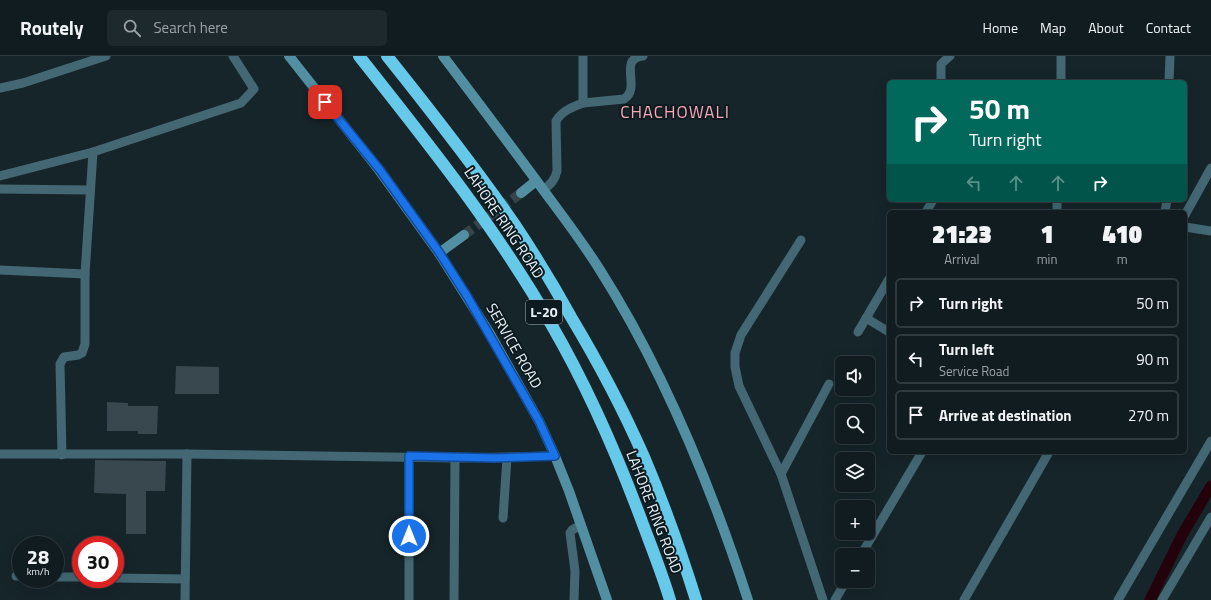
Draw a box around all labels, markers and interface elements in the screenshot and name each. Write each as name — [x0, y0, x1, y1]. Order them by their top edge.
search box — [107, 10, 387, 46]
text: Routely — [20, 13, 83, 42]
text: Search here — [153, 16, 228, 39]
icon: search — [121, 17, 143, 39]
text: Home — [983, 17, 1018, 38]
text: Map — [1040, 17, 1066, 38]
text: About — [1088, 17, 1124, 38]
text: Contact — [1146, 17, 1191, 38]
pin — [308, 85, 342, 119]
text: 50 m — [969, 87, 1030, 130]
icon: arrive — [314, 91, 336, 113]
icon: right — [903, 96, 955, 148]
district label: CHACHOWALI — [620, 99, 730, 125]
text: Turn right — [969, 126, 1042, 153]
street label: LAHORE RING ROAD — [458, 162, 550, 283]
icon: left — [963, 172, 985, 194]
icon: ahead — [1005, 172, 1027, 194]
icon: ahead — [1047, 172, 1069, 194]
icon: right — [1089, 172, 1111, 194]
text: 21:23 — [932, 216, 992, 252]
text: 1 — [1040, 216, 1054, 252]
text: 410 — [1102, 216, 1142, 252]
text: Arrival — [944, 249, 979, 269]
text: min — [1037, 249, 1057, 269]
text: m — [1117, 249, 1128, 269]
icon: right — [905, 292, 927, 314]
text: Turn right — [939, 292, 1003, 315]
text: 50 m — [1136, 292, 1169, 315]
street label: SERVICE ROAD — [481, 299, 548, 393]
road number: L-20 — [526, 300, 562, 324]
text: Turn left — [939, 338, 994, 361]
icon: left — [905, 348, 927, 370]
text: 90 m — [1136, 348, 1169, 371]
map controls — [835, 356, 875, 588]
button: sound — [835, 356, 875, 396]
text: Service Road — [939, 361, 1009, 381]
button: search — [835, 404, 875, 444]
icon: arrive — [905, 404, 927, 426]
text: Arrive at destination — [939, 404, 1072, 427]
text: 270 m — [1128, 404, 1169, 427]
street label: LAHORE RING ROAD — [620, 447, 689, 577]
button: layers — [835, 452, 875, 492]
button: + — [835, 500, 875, 540]
position arrow — [388, 515, 430, 557]
speed limit sign: 30 — [72, 536, 124, 588]
text: 28 — [27, 541, 49, 572]
button: − — [835, 548, 875, 588]
text: km/h — [27, 564, 49, 579]

